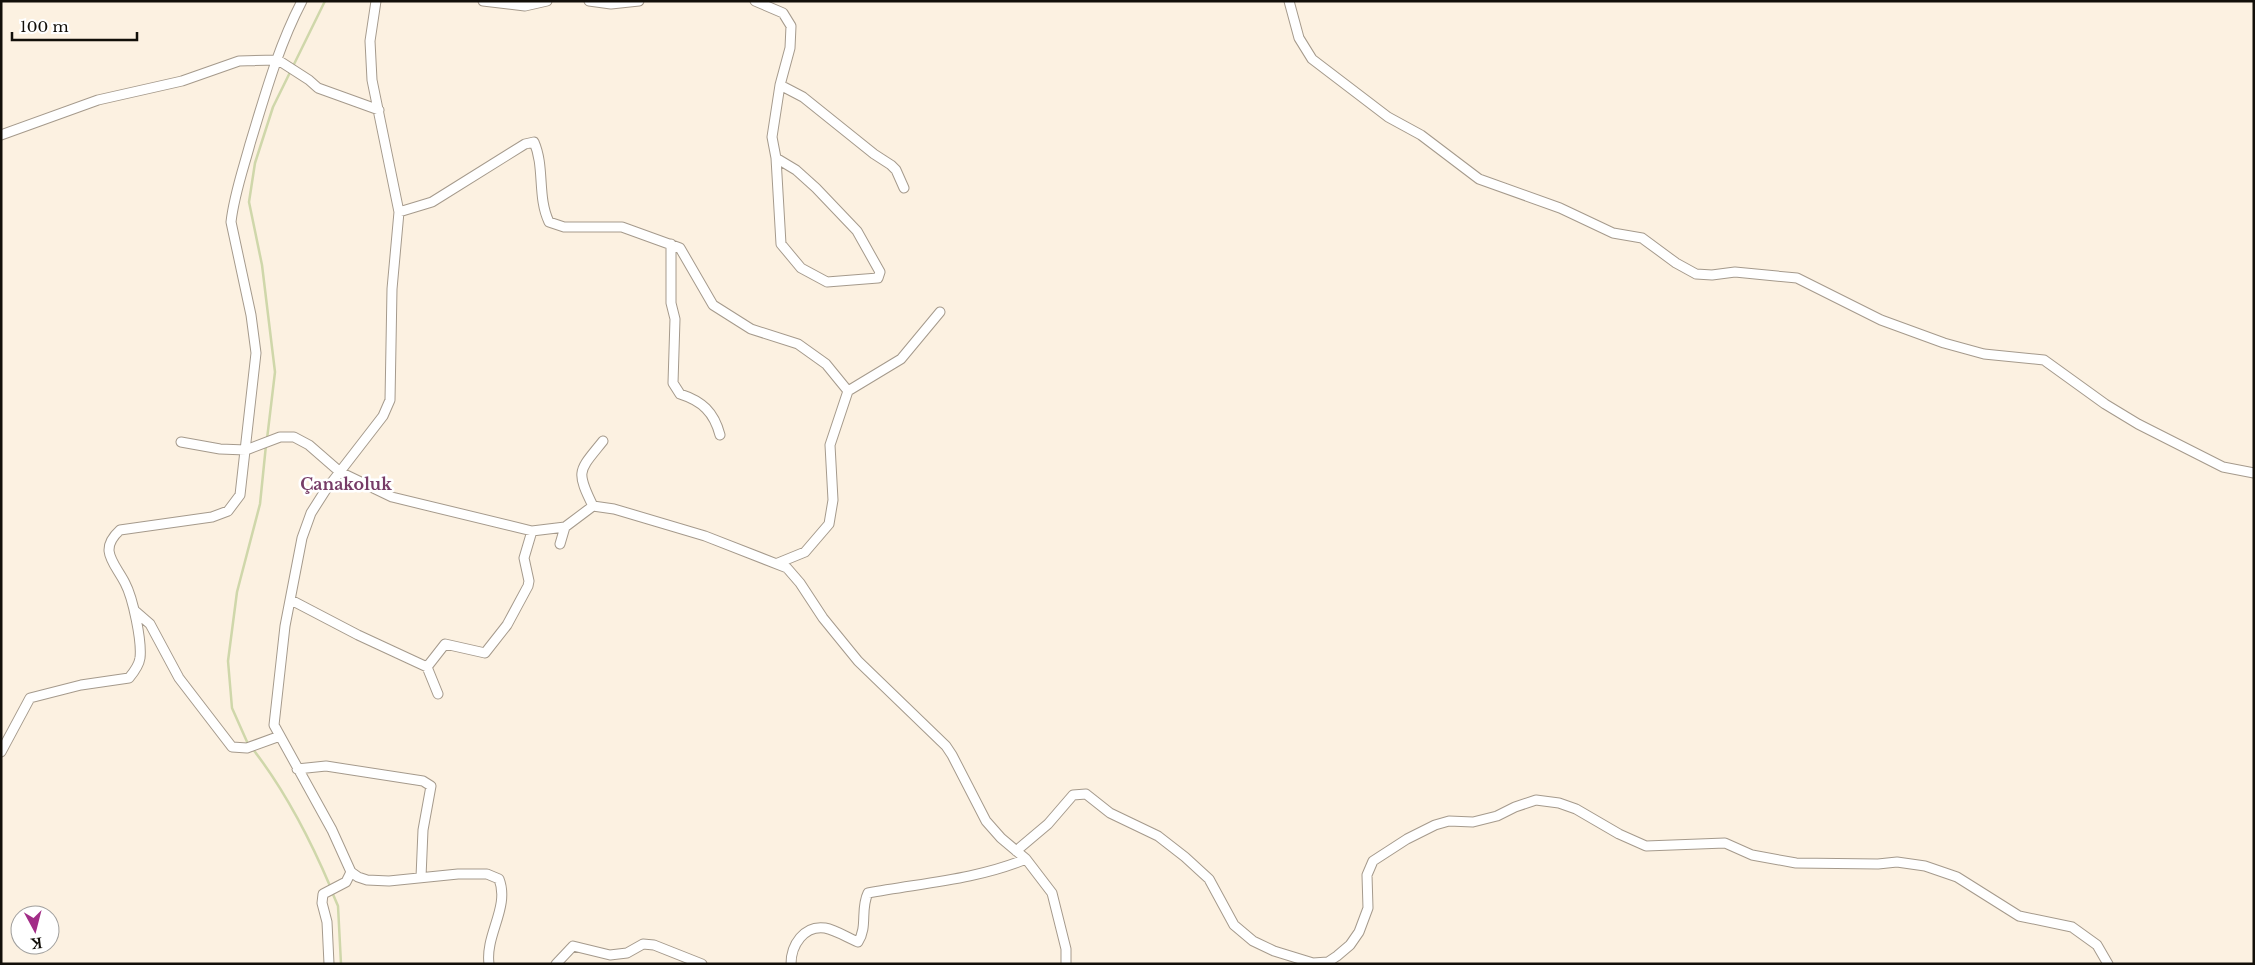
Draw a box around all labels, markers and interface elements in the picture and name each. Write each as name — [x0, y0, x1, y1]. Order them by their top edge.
scale bar — [12, 10, 138, 42]
text: 100 m — [20, 17, 69, 36]
district label: Çanakoluk — [300, 474, 392, 494]
north arrow — [10, 905, 60, 955]
text: K — [29, 933, 43, 953]

